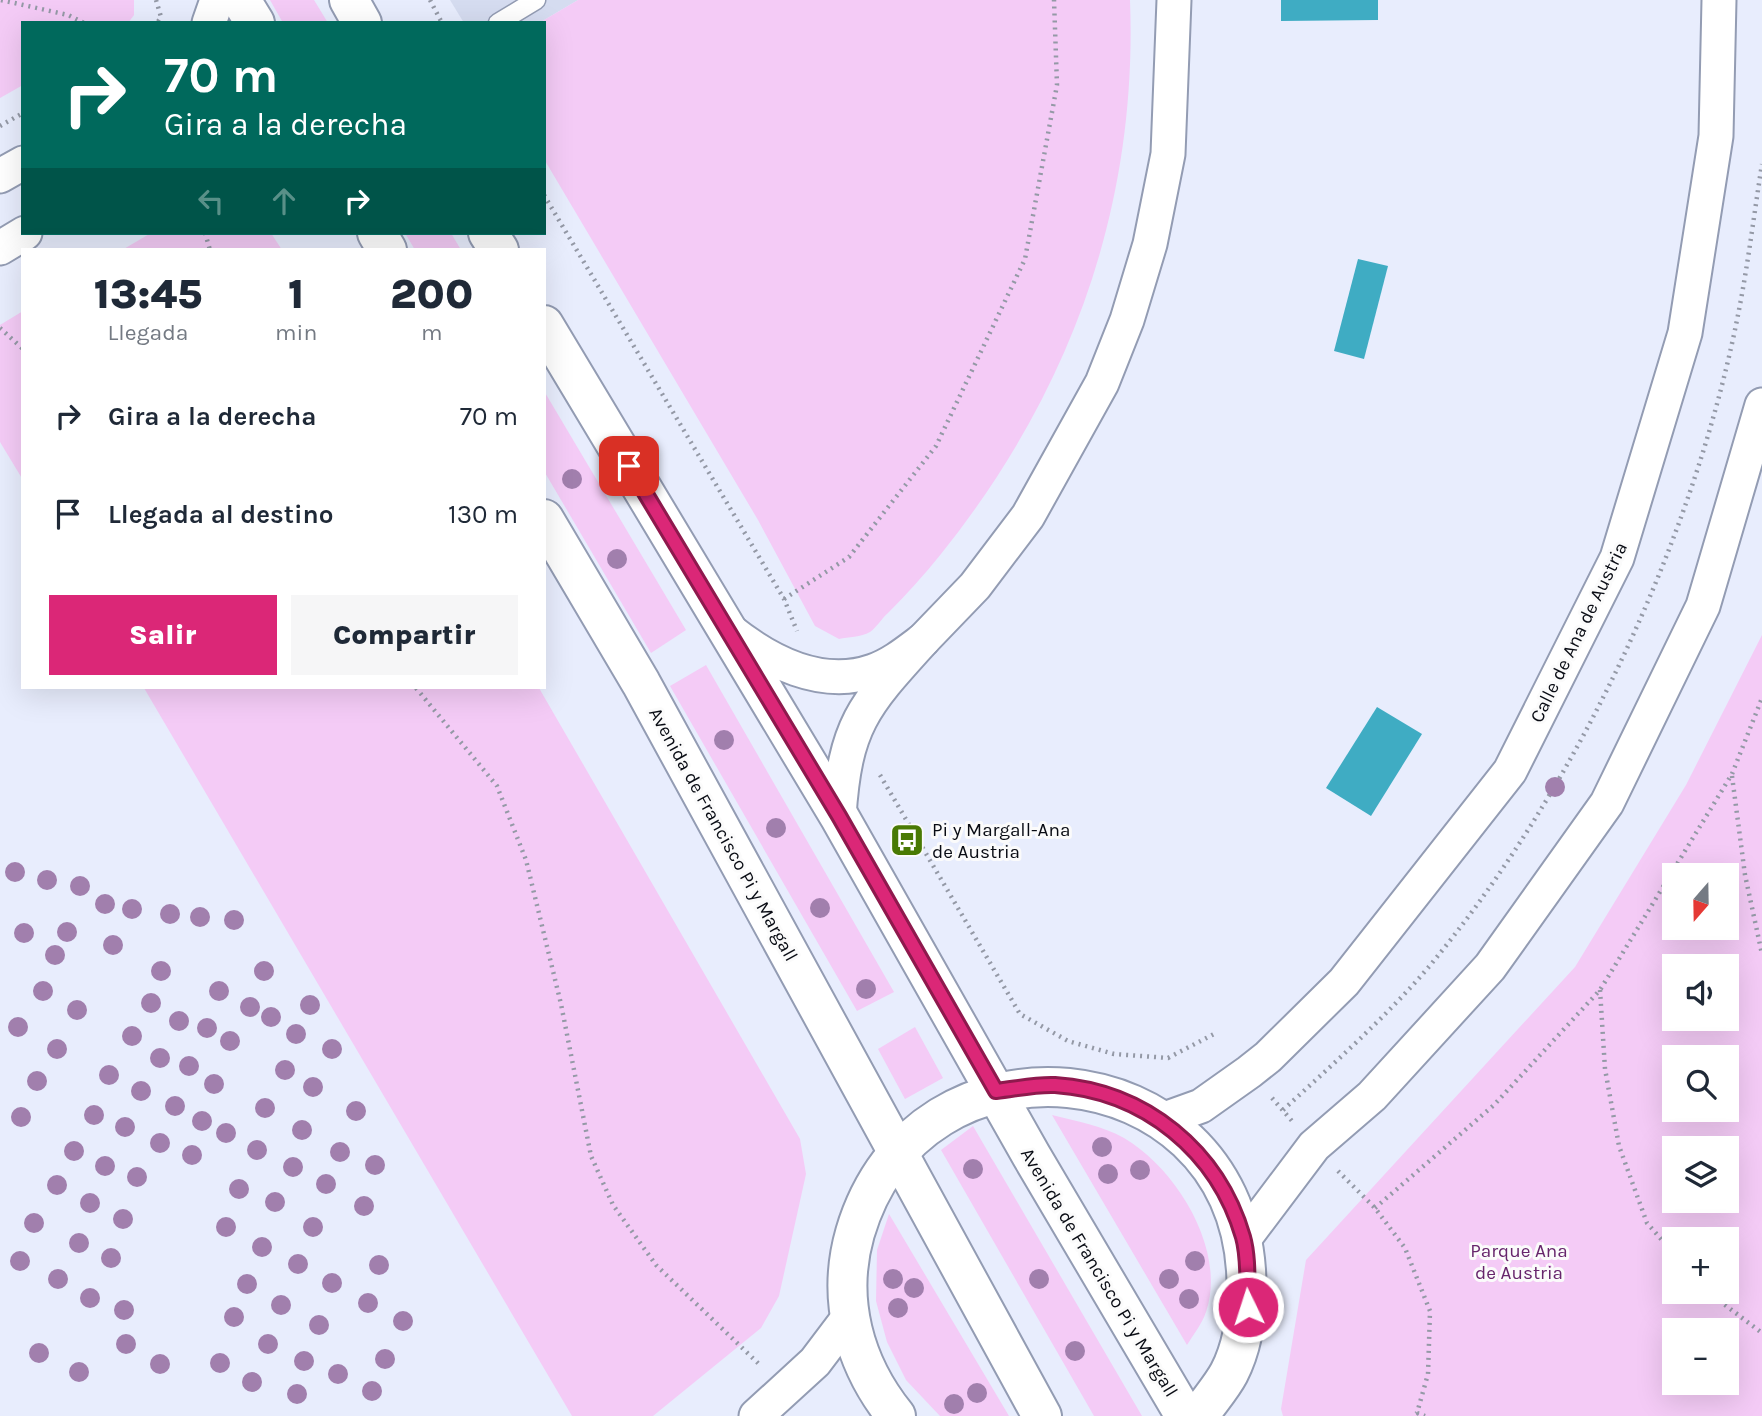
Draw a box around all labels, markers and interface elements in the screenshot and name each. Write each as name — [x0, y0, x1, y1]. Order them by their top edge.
text: 70 m — [164, 47, 278, 104]
icon: right — [49, 49, 140, 140]
text: Gira a la derecha — [164, 106, 407, 143]
icon: left — [192, 182, 230, 220]
icon: ahead — [265, 182, 303, 220]
icon: right — [338, 182, 376, 220]
text: 13:45 — [94, 269, 202, 319]
text: 1 — [288, 269, 304, 319]
text: 200 — [390, 269, 473, 319]
text: Llegada — [108, 319, 188, 346]
text: min — [275, 319, 317, 346]
text: m — [421, 319, 442, 346]
icon: right — [49, 397, 87, 435]
text: Gira a la derecha — [108, 401, 317, 432]
text: 70 m — [460, 401, 518, 432]
pin — [599, 436, 659, 496]
icon: arrive — [610, 447, 648, 485]
icon: arrive — [49, 495, 87, 533]
text: Llegada al destino — [108, 499, 334, 530]
text: 130 m — [448, 499, 518, 530]
street label: Calle de Ana de Austria — [1526, 539, 1632, 726]
button: Salir — [49, 595, 277, 675]
button: Compartir — [291, 595, 518, 675]
street label: Avenida de Francisco Pi y Margall — [644, 704, 802, 965]
place label: Pi y Margall-Ana de Austria — [932, 819, 1070, 863]
bus stop icon: Pi y Margall-Ana de Austria — [888, 821, 926, 859]
north arrow — [1662, 863, 1740, 940]
map controls — [1662, 863, 1739, 1395]
button: sound — [1662, 954, 1739, 1031]
button: search — [1662, 1045, 1739, 1122]
button: layers — [1662, 1136, 1739, 1213]
street label: Avenida de Francisco Pi y Margall — [1016, 1144, 1182, 1401]
button: + — [1662, 1227, 1739, 1304]
park label: Parque Ana de Austria — [1470, 1240, 1568, 1284]
position arrow — [1211, 1270, 1285, 1344]
button: − — [1662, 1318, 1739, 1395]

